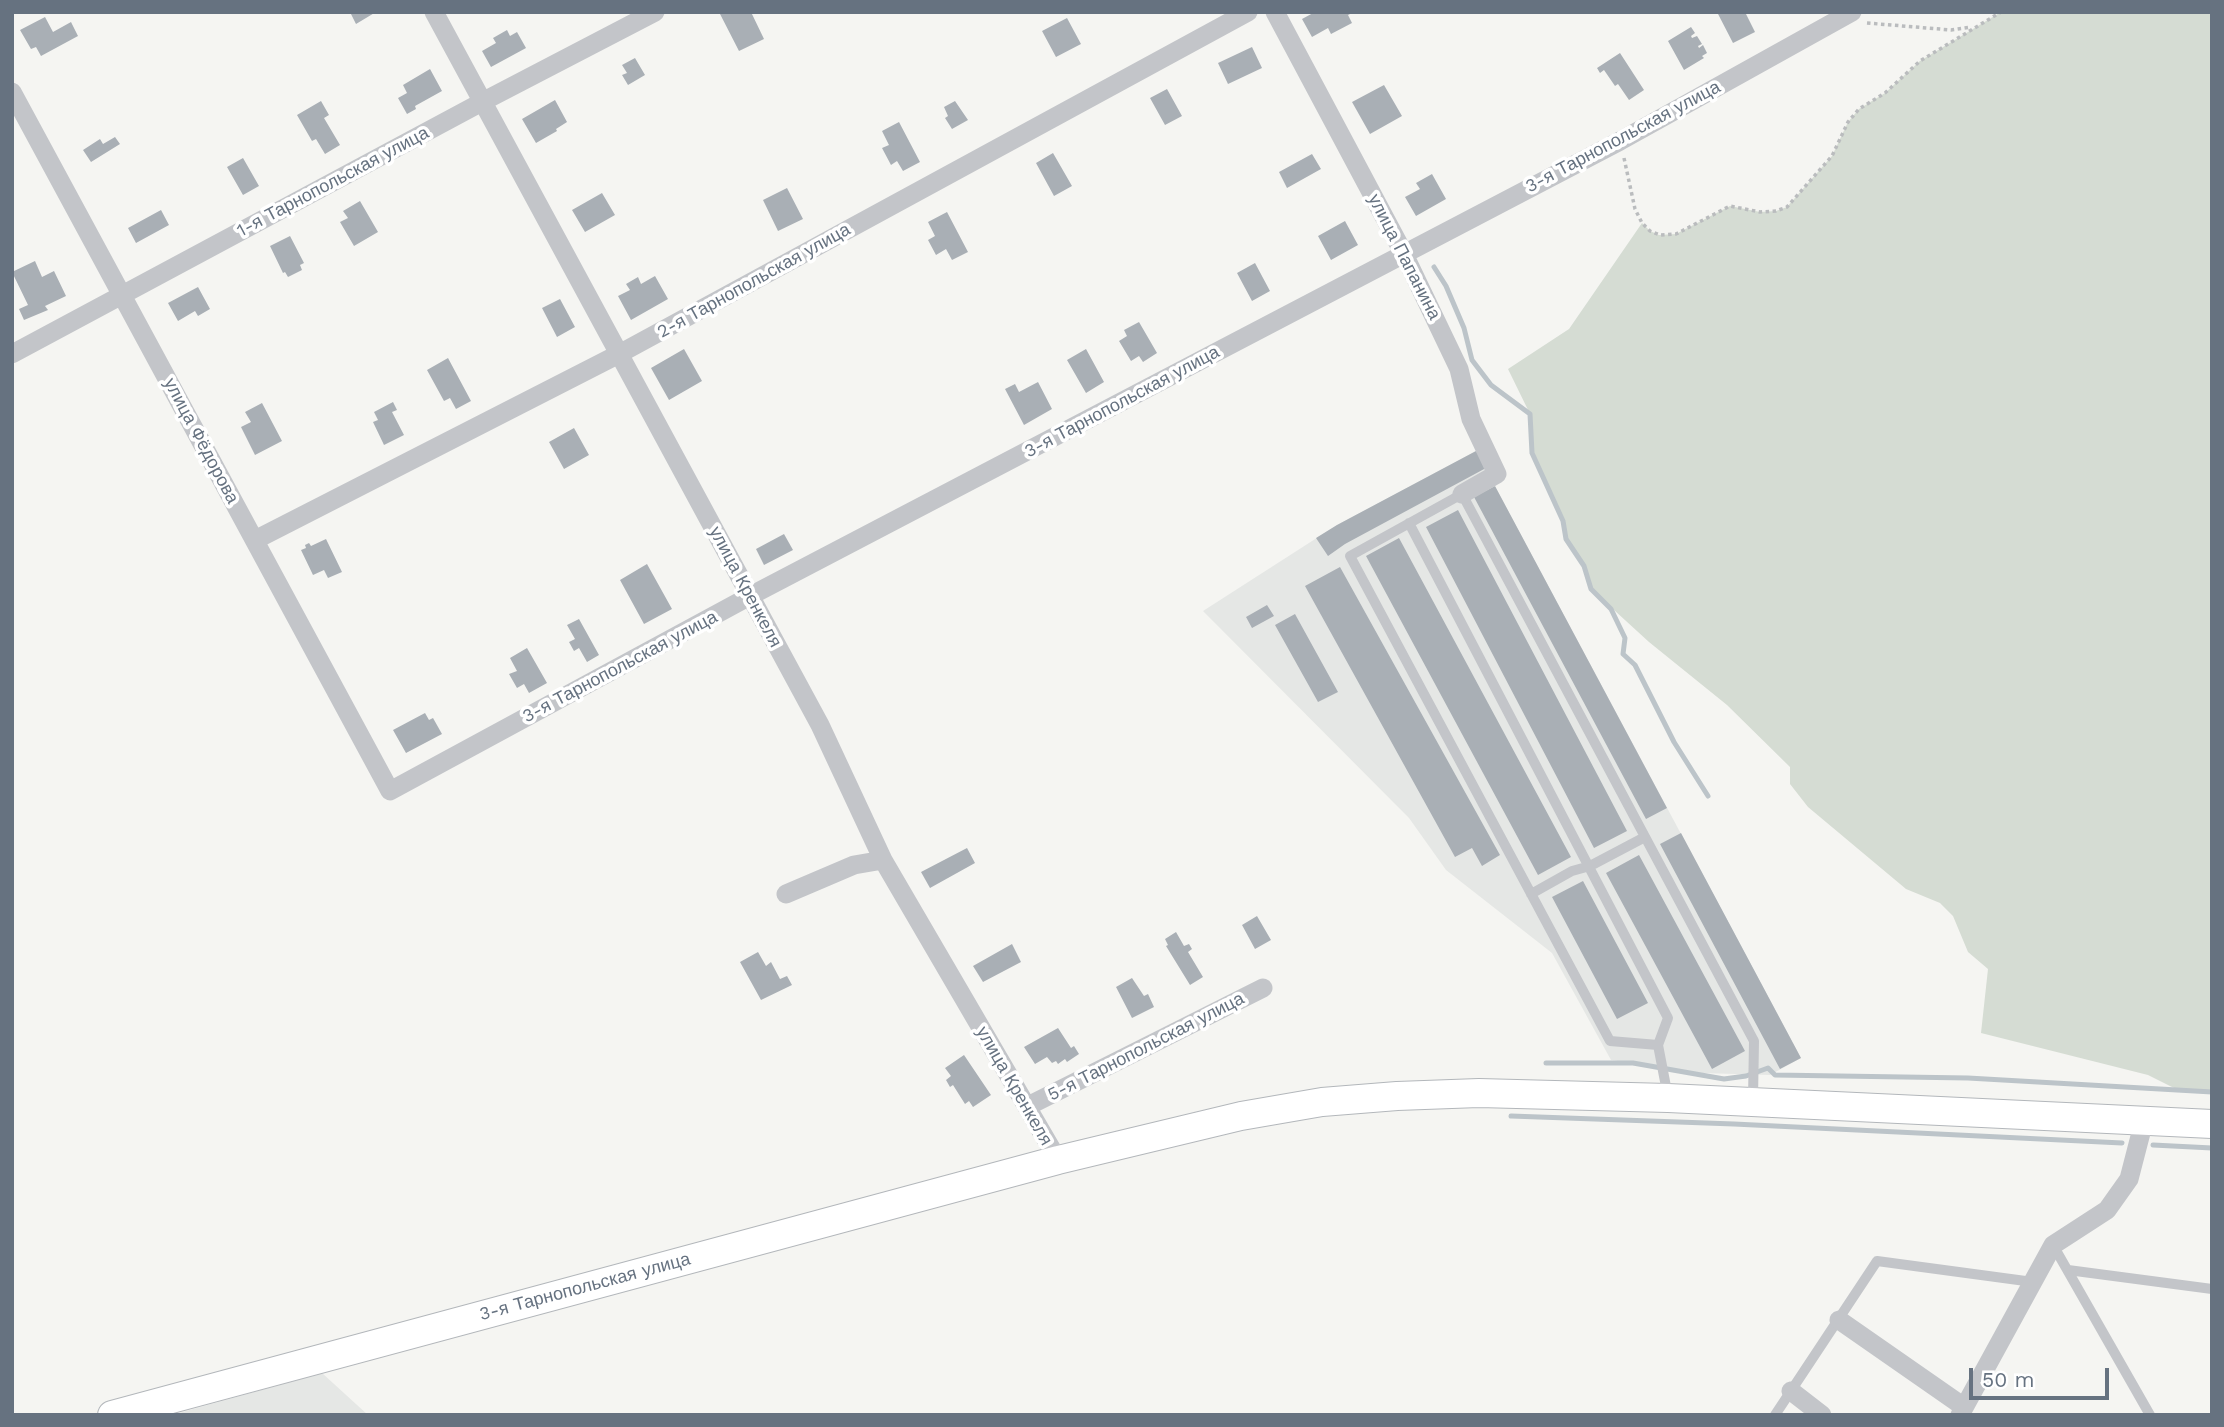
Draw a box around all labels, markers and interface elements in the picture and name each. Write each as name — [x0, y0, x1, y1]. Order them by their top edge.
street label: 3-я Тарнопольская улица — [1522, 76, 1724, 198]
street label: 1-я Тарнопольская улица — [233, 122, 433, 242]
street label: улица Папанина — [1363, 190, 1445, 324]
street label: 2-я Тарнопольская улица — [654, 219, 854, 343]
street label: 3-я Тарнопольская улица — [1021, 341, 1223, 463]
street label: улица Фёдорова — [159, 374, 243, 508]
street label: улица Кренкеля — [704, 523, 786, 651]
street label: 3-я Тарнопольская улица — [519, 606, 721, 728]
street label: 5-я Тарнопольская улица — [1044, 988, 1248, 1106]
street label: улица Кренкеля — [971, 1023, 1057, 1149]
street label: 3-я Тарнопольская улица — [477, 1248, 693, 1326]
scale bar — [1972, 1354, 2112, 1398]
text: 50 m — [1982, 1367, 2034, 1392]

